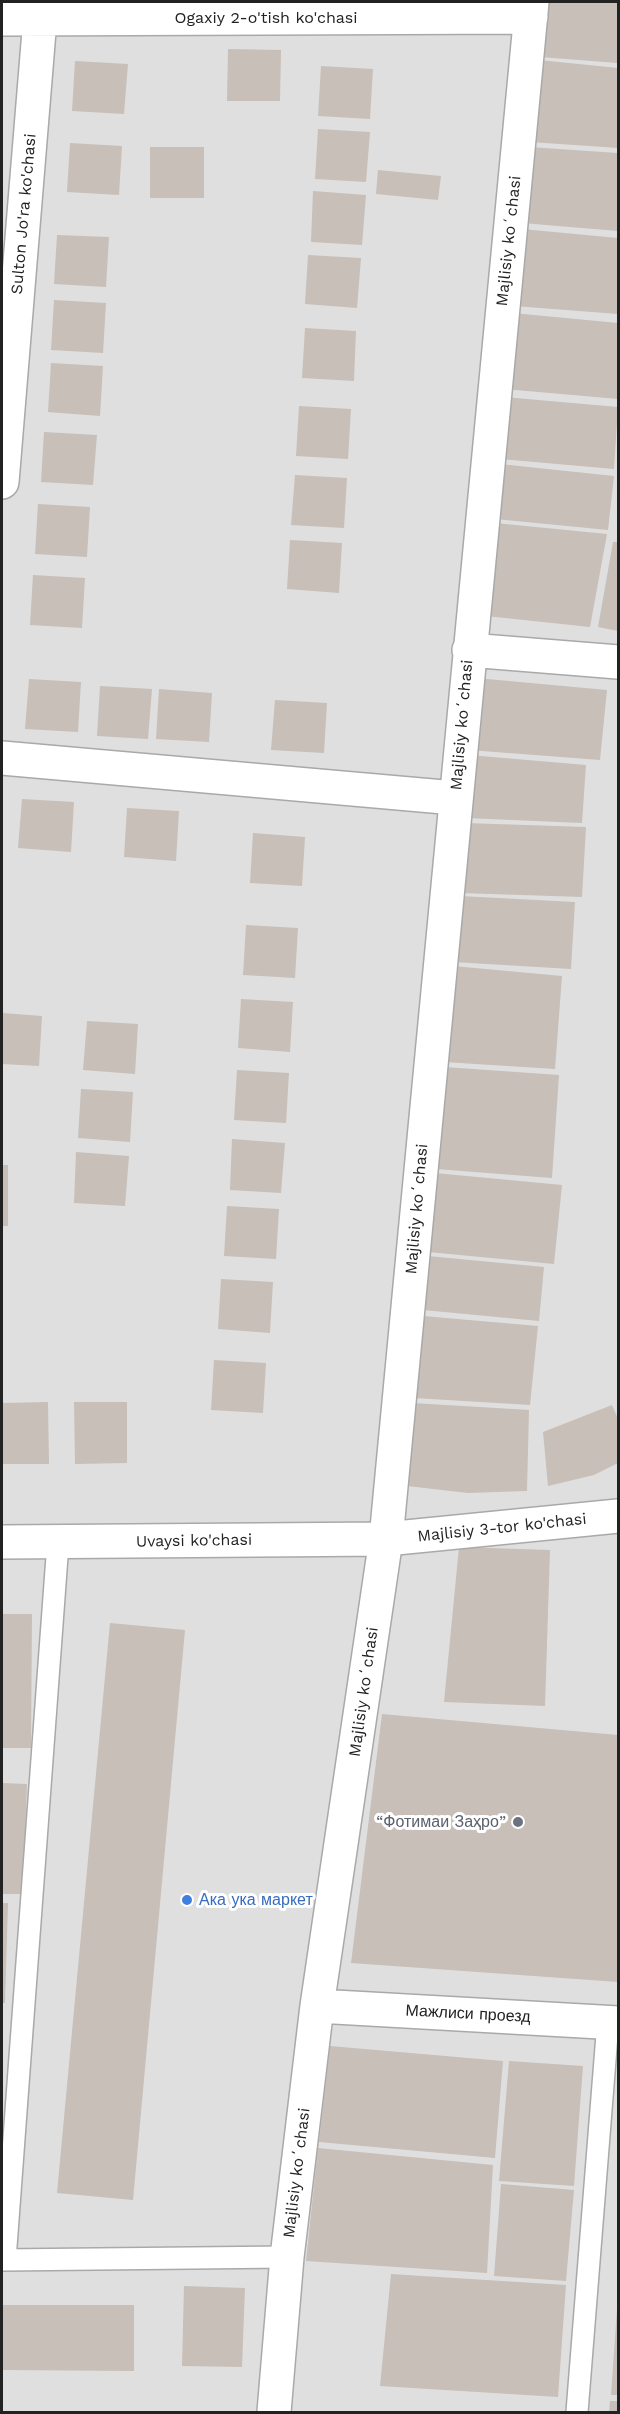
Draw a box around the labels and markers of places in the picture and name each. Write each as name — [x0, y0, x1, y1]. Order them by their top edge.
place label: “Фотимаи Заҳро” — [376, 1812, 506, 1832]
marker: “Фотимаи Заҳро” — [511, 1815, 525, 1829]
place label: Ака ука маркет — [199, 1890, 313, 1910]
marker: Ака ука маркет — [180, 1893, 194, 1907]

